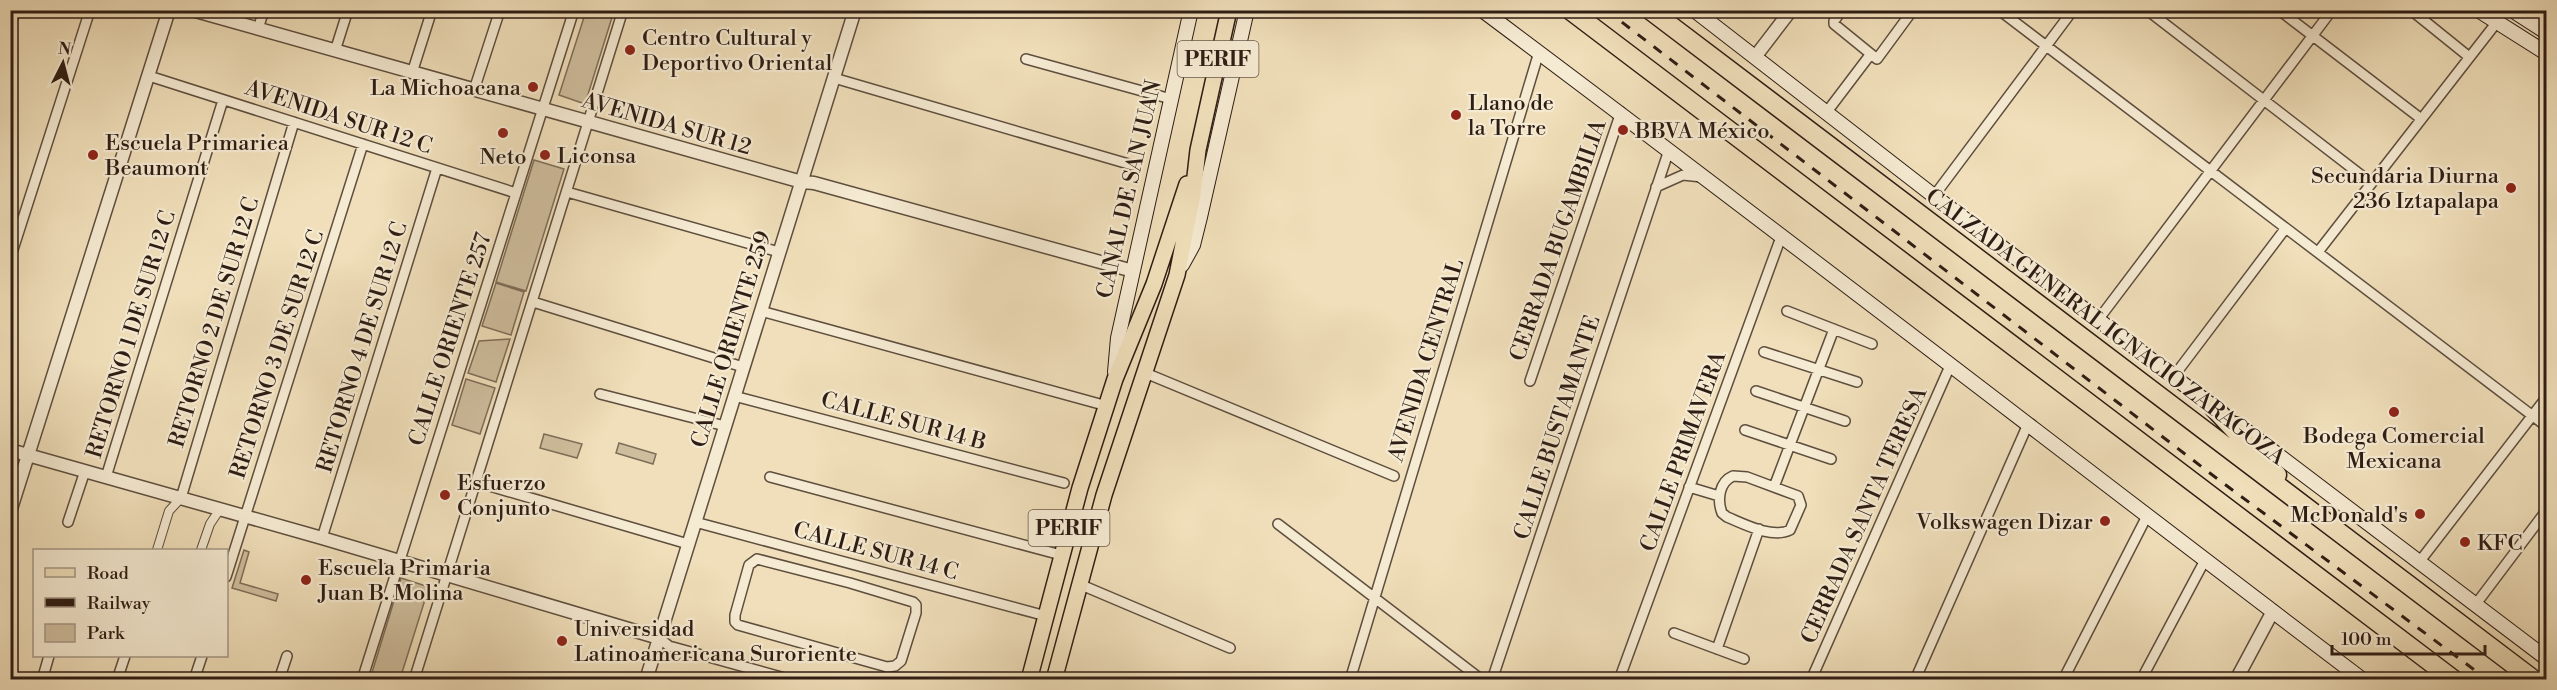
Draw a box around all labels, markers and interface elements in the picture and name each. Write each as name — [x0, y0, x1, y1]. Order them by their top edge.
place label: Centro Cultural y Deportivo Oriental — [642, 25, 833, 77]
north arrow — [33, 33, 93, 93]
text: N — [57, 38, 72, 60]
road number: PERIF — [1178, 41, 1258, 77]
marker: Centro Cultural y Deportivo Oriental — [623, 43, 637, 57]
street label: AVENIDA SUR 12 C — [241, 74, 435, 160]
place label: La Michoacana — [370, 75, 522, 102]
street label: CANAL DE SAN JUAN — [1091, 77, 1168, 301]
marker: La Michoacana — [526, 80, 540, 94]
street label: AVENIDA SUR 12 — [578, 87, 754, 162]
place label: Llano de la Torre — [1468, 90, 1554, 142]
marker: Llano de la Torre — [1449, 108, 1463, 122]
street label: CERRADA BUGAMBILIA — [1504, 115, 1613, 365]
place label: BBVA México — [1634, 118, 1770, 145]
marker: BBVA México — [1616, 123, 1630, 137]
marker: Neto — [496, 126, 510, 140]
place label: Escuela Primariea Beaumont — [104, 130, 290, 182]
place label: Liconsa — [557, 143, 637, 170]
place label: Neto — [479, 144, 527, 171]
marker: Escuela Primariea Beaumont — [86, 148, 100, 162]
marker: Liconsa — [538, 148, 552, 162]
place label: Secundaria Diurna 236 Iztapalapa — [2311, 163, 2500, 215]
marker: Secundaria Diurna 236 Iztapalapa — [2504, 181, 2518, 195]
street label: CALZADA GENERAL IGNACIO ZARAGOZA — [1920, 183, 2291, 472]
street label: RETORNO 2 DE SUR 12 C — [163, 194, 265, 451]
street label: RETORNO 1 DE SUR 12 C — [81, 207, 182, 461]
street label: RETORNO 4 DE SUR 12 C — [311, 219, 413, 476]
street label: RETORNO 3 DE SUR 12 C — [224, 227, 330, 482]
street label: CALLE ORIENTE 259 — [686, 228, 777, 451]
street label: CALLE ORIENTE 257 — [403, 230, 498, 449]
street label: AVENIDA CENTRAL — [1382, 256, 1470, 466]
street label: CALLE BUSTAMANTE — [1508, 312, 1606, 543]
street label: CALLE PRIMAVERA — [1635, 347, 1733, 555]
street label: CERRADA SANTA TERESA — [1795, 382, 1934, 648]
street label: CALLE SUR 14 B — [818, 386, 989, 456]
marker: Bodega Comercial Mexicana — [2387, 405, 2401, 419]
place label: Bodega Comercial Mexicana — [2302, 423, 2485, 475]
place label: Esfuerzo Conjunto — [457, 470, 550, 522]
marker: Esfuerzo Conjunto — [438, 488, 452, 502]
place label: McDonald's — [2290, 502, 2408, 529]
marker: McDonald's — [2413, 507, 2427, 521]
place label: Volkswagen Dizar — [1915, 509, 2093, 536]
road number: PERIF — [1028, 510, 1110, 546]
marker: Volkswagen Dizar — [2098, 514, 2112, 528]
street label: CALLE SUR 14 C — [790, 516, 961, 586]
place label: KFC — [2477, 530, 2523, 557]
marker: KFC — [2458, 535, 2472, 549]
legend — [33, 549, 228, 657]
place label: Escuela Primaria Juan B. Molina — [317, 555, 492, 607]
text: Road — [87, 562, 130, 585]
marker: Escuela Primaria Juan B. Molina — [299, 573, 313, 587]
text: Railway — [87, 592, 151, 615]
place label: Universidad Latinoamericana Suroriente — [574, 616, 857, 668]
scale bar — [2332, 618, 2485, 656]
text: Park — [87, 622, 126, 645]
text: 100 m — [2341, 628, 2392, 651]
marker: Universidad Latinoamericana Suroriente — [555, 634, 569, 648]

